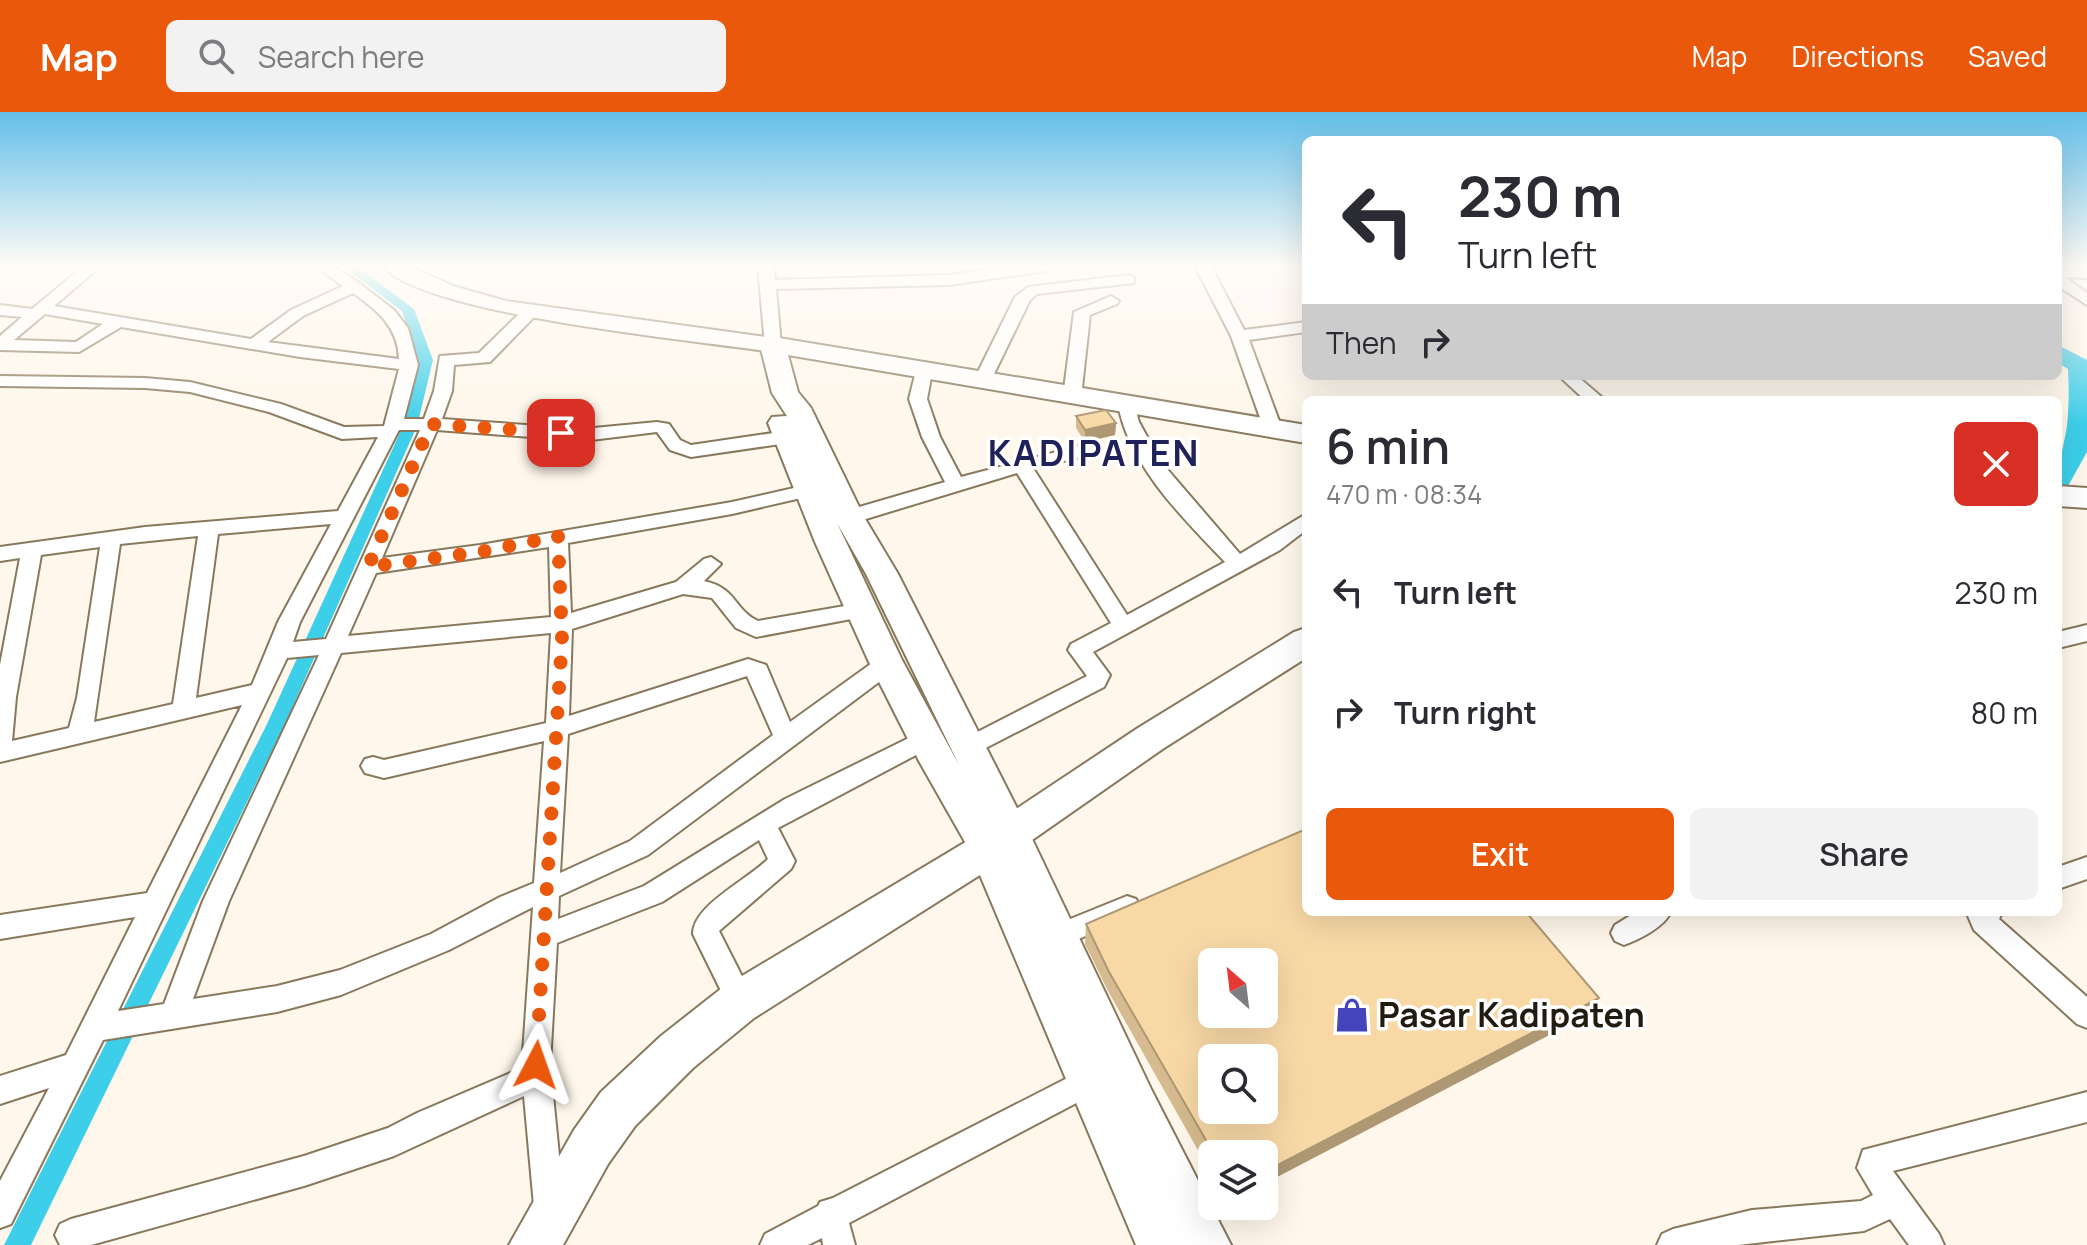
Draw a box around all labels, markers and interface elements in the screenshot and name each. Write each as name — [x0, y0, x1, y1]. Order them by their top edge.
search box — [166, 20, 726, 92]
text: Map — [40, 30, 118, 82]
icon: search — [194, 34, 238, 78]
text: Search here — [258, 36, 425, 77]
text: Map — [1692, 37, 1747, 75]
text: Directions — [1791, 37, 1924, 75]
text: Saved — [1968, 37, 2047, 75]
text: 230 m — [1458, 157, 1622, 234]
icon: left — [1326, 168, 1430, 272]
text: Turn left — [1458, 230, 1597, 279]
icon: right — [1413, 320, 1457, 364]
text: Then — [1326, 322, 1397, 363]
pin — [527, 399, 595, 467]
icon: arrive — [539, 411, 583, 455]
text: 6 min — [1326, 413, 1450, 478]
button: close — [1954, 422, 2038, 506]
district label: KADIPATEN — [988, 428, 1200, 477]
text: 470 m · 08:34 — [1326, 476, 1482, 512]
icon: left — [1326, 570, 1370, 614]
text: Turn left — [1394, 572, 1517, 613]
text: 230 m — [1955, 572, 2038, 613]
icon: right — [1326, 690, 1370, 734]
text: Turn right — [1394, 692, 1537, 733]
text: 80 m — [1971, 692, 2038, 733]
button: Exit — [1326, 808, 1674, 900]
button: Share — [1690, 808, 2038, 900]
north arrow — [1198, 948, 1278, 1028]
map controls — [1198, 948, 1278, 1220]
place label: Pasar Kadipaten — [1378, 991, 1645, 1037]
shop icon: Pasar Kadipaten — [1333, 996, 1371, 1034]
position arrow — [494, 1023, 578, 1107]
button: search — [1198, 1044, 1278, 1124]
button: layers — [1198, 1140, 1278, 1220]

